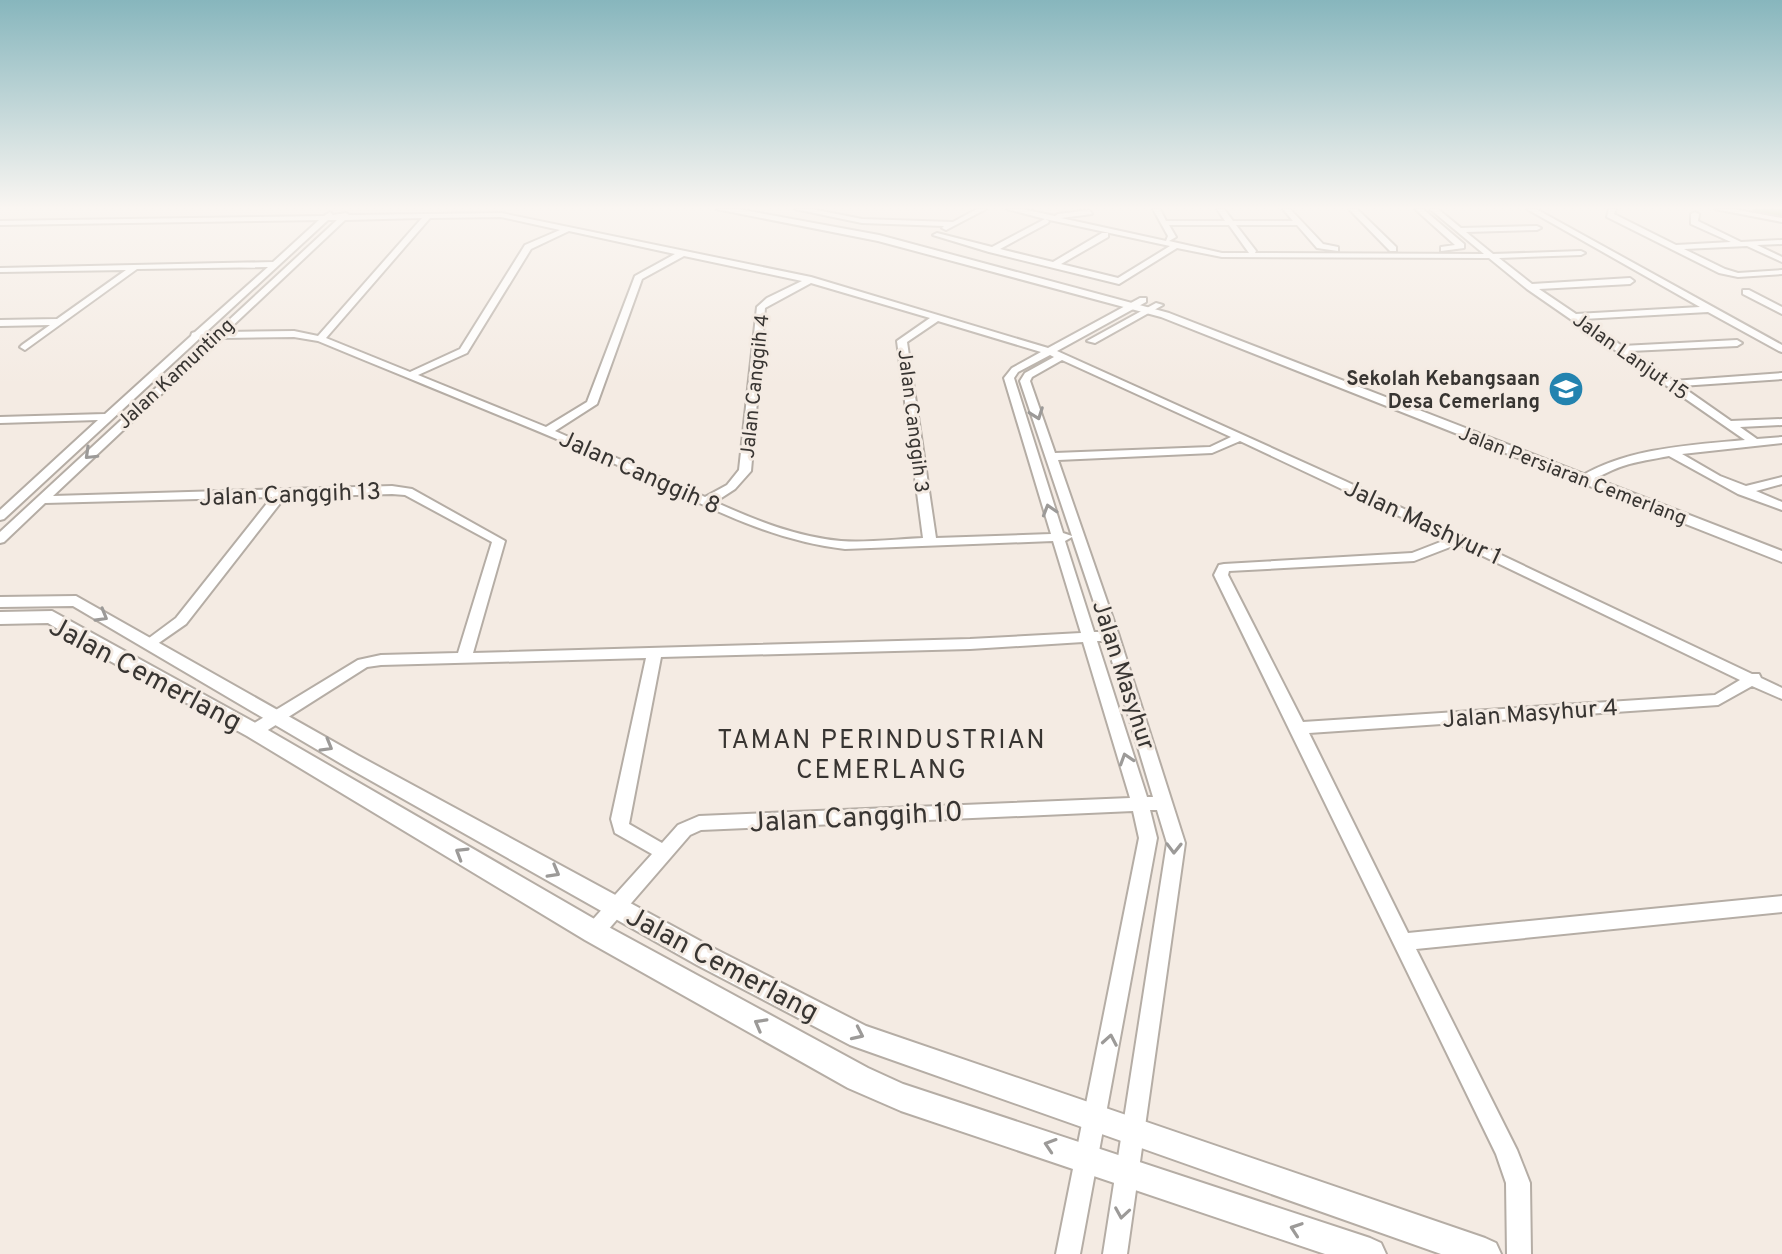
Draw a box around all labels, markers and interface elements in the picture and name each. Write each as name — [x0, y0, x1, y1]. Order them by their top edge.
street label: Jalan Lanjut 15 — [1567, 308, 1693, 407]
street label: Jalan Kamunting — [112, 313, 241, 436]
street label: Jalan Canggih 4 — [736, 313, 776, 459]
street label: Jalan Canggih 3 — [890, 348, 934, 494]
place label: Sekolah Kebangsaan Desa Cemerlang — [1346, 367, 1540, 416]
school or university icon: Sekolah Kebangsaan Desa Cemerlang — [1547, 370, 1585, 408]
one-way arrow — [1027, 406, 1043, 420]
street label: Jalan Persiaran Cemerlang — [1454, 421, 1690, 532]
street label: Jalan Canggih 8 — [554, 425, 724, 523]
one-way arrow — [85, 444, 99, 459]
street label: Jalan Mashyur 1 — [1339, 474, 1506, 573]
street label: Jalan Canggih 13 — [199, 478, 382, 514]
one-way arrow — [1042, 504, 1058, 518]
street label: Jalan Masyhur — [1084, 597, 1160, 754]
one-way arrow — [93, 606, 108, 622]
street label: Jalan Cemerlang — [42, 610, 247, 742]
street label: Jalan Masyhur 4 — [1441, 694, 1619, 736]
district label: TAMAN PERINDUSTRIAN CEMERLANG — [717, 725, 1047, 788]
one-way arrow — [318, 736, 333, 752]
one-way arrow — [1119, 752, 1135, 766]
street label: Jalan Canggih 10 — [749, 795, 964, 843]
one-way arrow — [1165, 842, 1182, 855]
one-way arrow — [455, 847, 470, 863]
one-way arrow — [546, 863, 561, 878]
street label: Jalan Cemerlang — [619, 900, 824, 1032]
one-way arrow — [753, 1018, 768, 1033]
one-way arrow — [849, 1025, 864, 1041]
one-way arrow — [1101, 1033, 1118, 1047]
one-way arrow — [1044, 1138, 1057, 1154]
one-way arrow — [1114, 1206, 1131, 1219]
one-way arrow — [1290, 1222, 1304, 1238]

